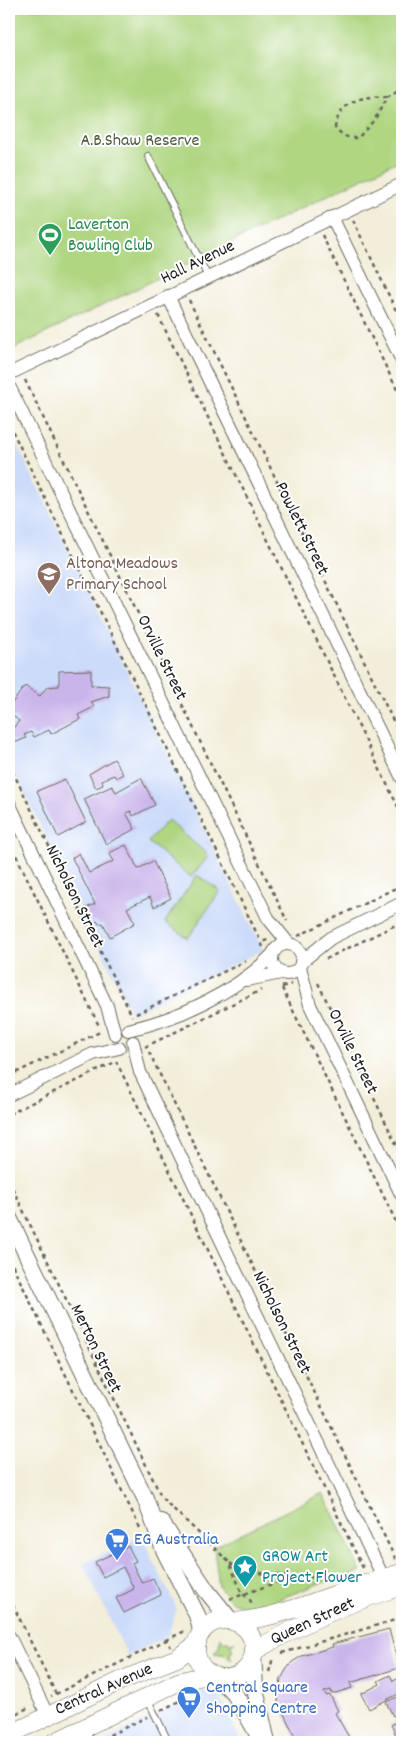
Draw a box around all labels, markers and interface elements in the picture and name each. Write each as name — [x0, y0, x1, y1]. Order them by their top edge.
park label: A.B.Shaw Reserve — [81, 129, 200, 154]
place label: Laverton Bowling Club — [68, 213, 153, 259]
sports icon: Laverton Bowling Club — [37, 222, 63, 256]
street label: Hall Avenue — [157, 234, 239, 292]
street label: Powlett Street — [268, 478, 335, 580]
place label: Altona Meadows Primary School — [66, 552, 178, 598]
school or university icon: Altona Meadows Primary School — [36, 561, 62, 595]
street label: Orville Street — [130, 611, 193, 705]
street label: Nicholson Street — [38, 841, 110, 953]
street label: Orville Street — [321, 1005, 384, 1099]
street label: Nicholson Street — [245, 1267, 317, 1379]
street label: Merton Street — [63, 1300, 127, 1398]
supermarket icon: EG Australia — [104, 1527, 130, 1561]
place label: EG Australia — [134, 1528, 219, 1553]
place label: GROW Art Project Flower — [262, 1545, 362, 1591]
place icon: GROW Art Project Flower — [232, 1554, 258, 1588]
street label: Queen Street — [267, 1591, 360, 1652]
street label: Central Avenue — [51, 1657, 157, 1723]
place label: Central Square Shopping Centre — [206, 1676, 317, 1722]
supermarket icon: Central Square Shopping Centre — [176, 1685, 202, 1719]

